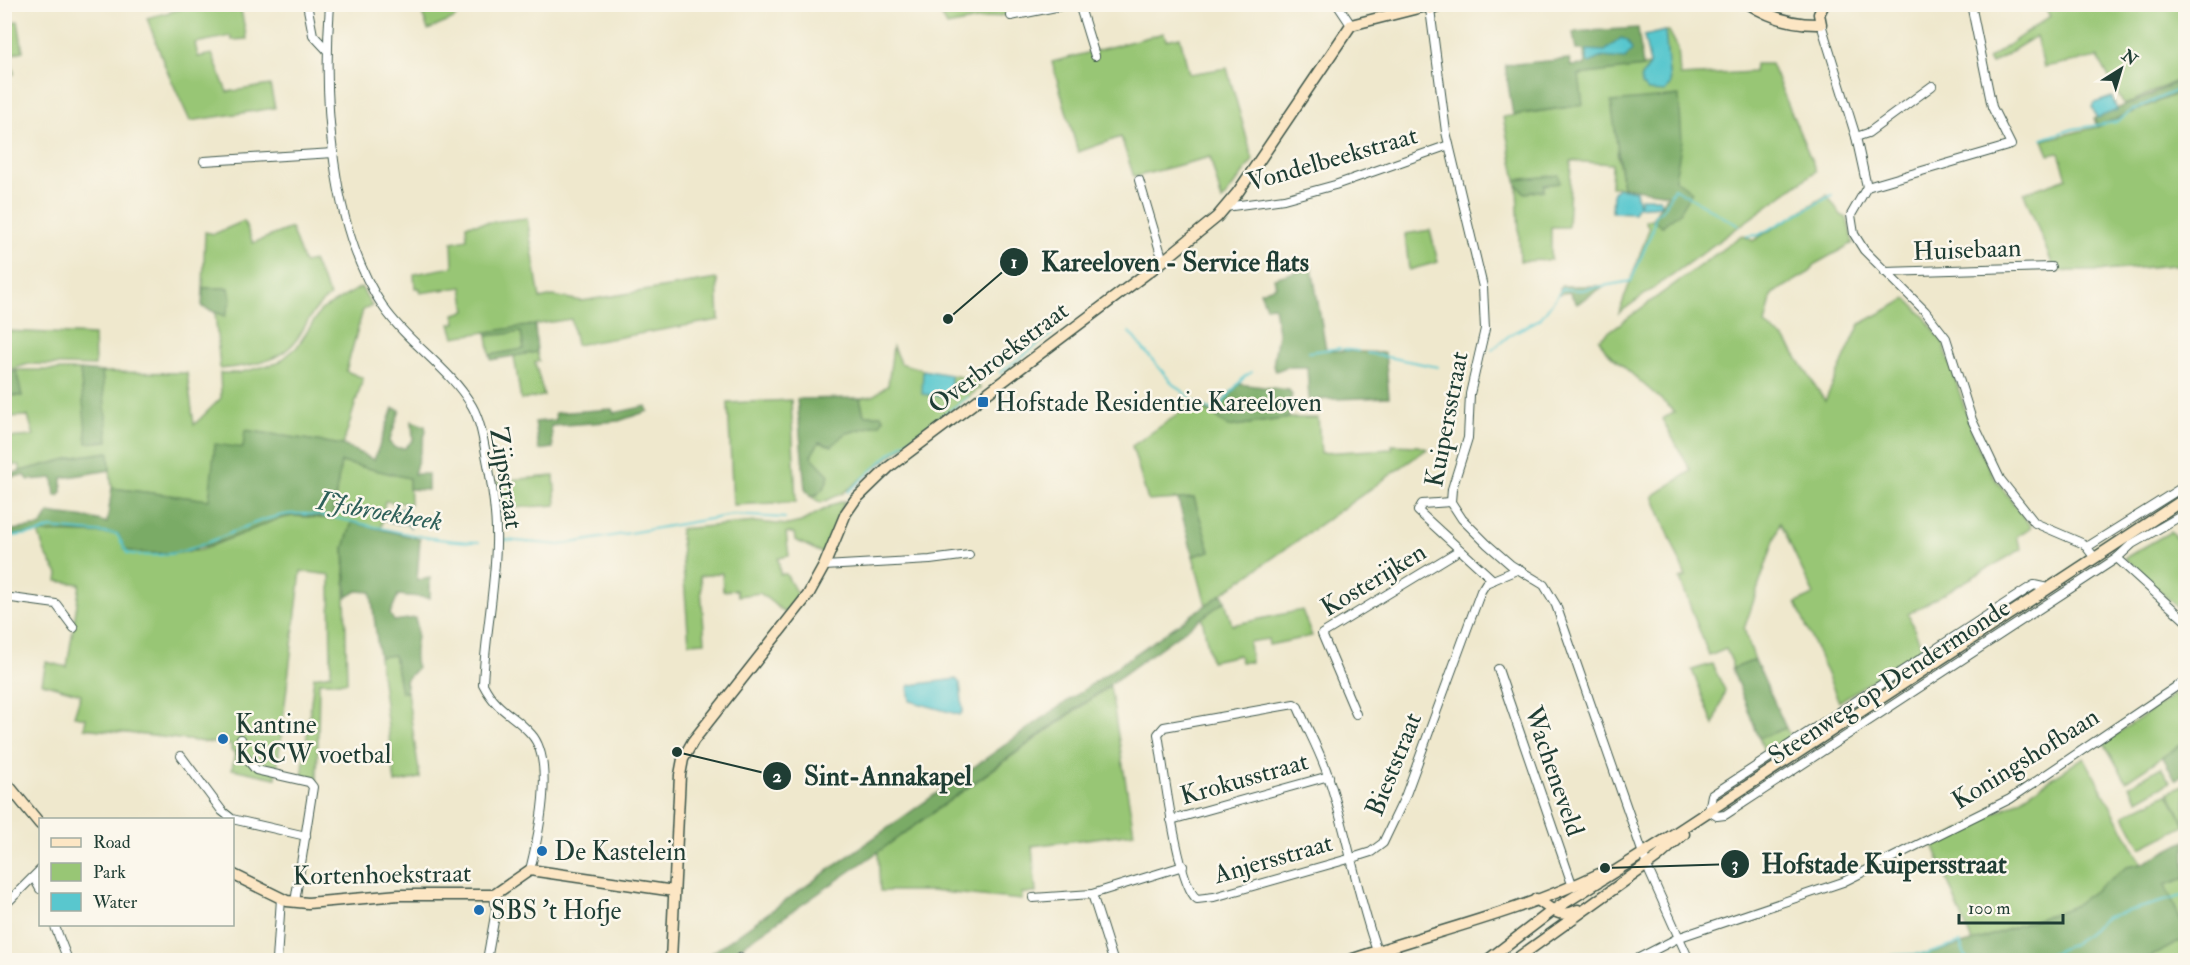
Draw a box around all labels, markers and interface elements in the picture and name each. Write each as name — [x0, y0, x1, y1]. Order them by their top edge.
north arrow — [2091, 39, 2151, 99]
text: N — [2117, 45, 2142, 71]
street label: Vondelbeekstraat — [1243, 119, 1421, 199]
street label: Huisebaan — [1912, 232, 2022, 268]
callout: Kareeloven - Service flats — [999, 239, 1321, 284]
text: Kareeloven - Service flats — [1041, 246, 1309, 279]
text: 1 — [1011, 251, 1017, 274]
street label: Overbroekstraat — [922, 295, 1075, 421]
street label: Kuipersstraat — [1418, 349, 1477, 490]
place label: Hofstade Residentie Kareeloven — [995, 387, 1322, 419]
marker: Hofstade Residentie Kareeloven — [976, 395, 990, 409]
street label: Zijpstraat — [481, 425, 530, 531]
water label: IJsbroekbeek — [313, 484, 445, 539]
street label: Kosterijken — [1315, 536, 1432, 624]
street label: Steenweg op Dendermonde — [1763, 592, 2017, 773]
street label: Wacheneveld — [1517, 701, 1591, 841]
street label: Koningshofbaan — [1946, 701, 2105, 817]
street label: Bieststraat — [1359, 708, 1429, 821]
place label: Kantine KSCW voetbal — [235, 709, 392, 771]
marker: Kantine KSCW voetbal — [216, 732, 230, 746]
street label: Krokusstraat — [1177, 745, 1312, 812]
callout: Sint-Annakapel — [762, 753, 984, 798]
text: Sint-Annakapel — [804, 760, 973, 794]
text: 2 — [772, 765, 782, 788]
legend — [39, 818, 234, 926]
street label: Anjersstraat — [1209, 827, 1336, 891]
text: Road — [93, 831, 131, 854]
place label: De Kastelein — [554, 836, 686, 868]
callout: Hofstade Kuipersstraat — [1720, 841, 2019, 886]
marker: De Kastelein — [535, 844, 549, 858]
text: Hofstade Kuipersstraat — [1761, 848, 2007, 882]
text: 3 — [1732, 853, 1739, 876]
street label: Kortenhoekstraat — [292, 857, 472, 893]
text: Park — [93, 861, 126, 884]
scale bar — [1959, 887, 2062, 925]
text: Water — [92, 891, 137, 914]
place label: SBS 't Hofje — [491, 895, 622, 927]
text: 100 m — [1968, 897, 2011, 920]
marker: SBS 't Hofje — [472, 903, 486, 917]

